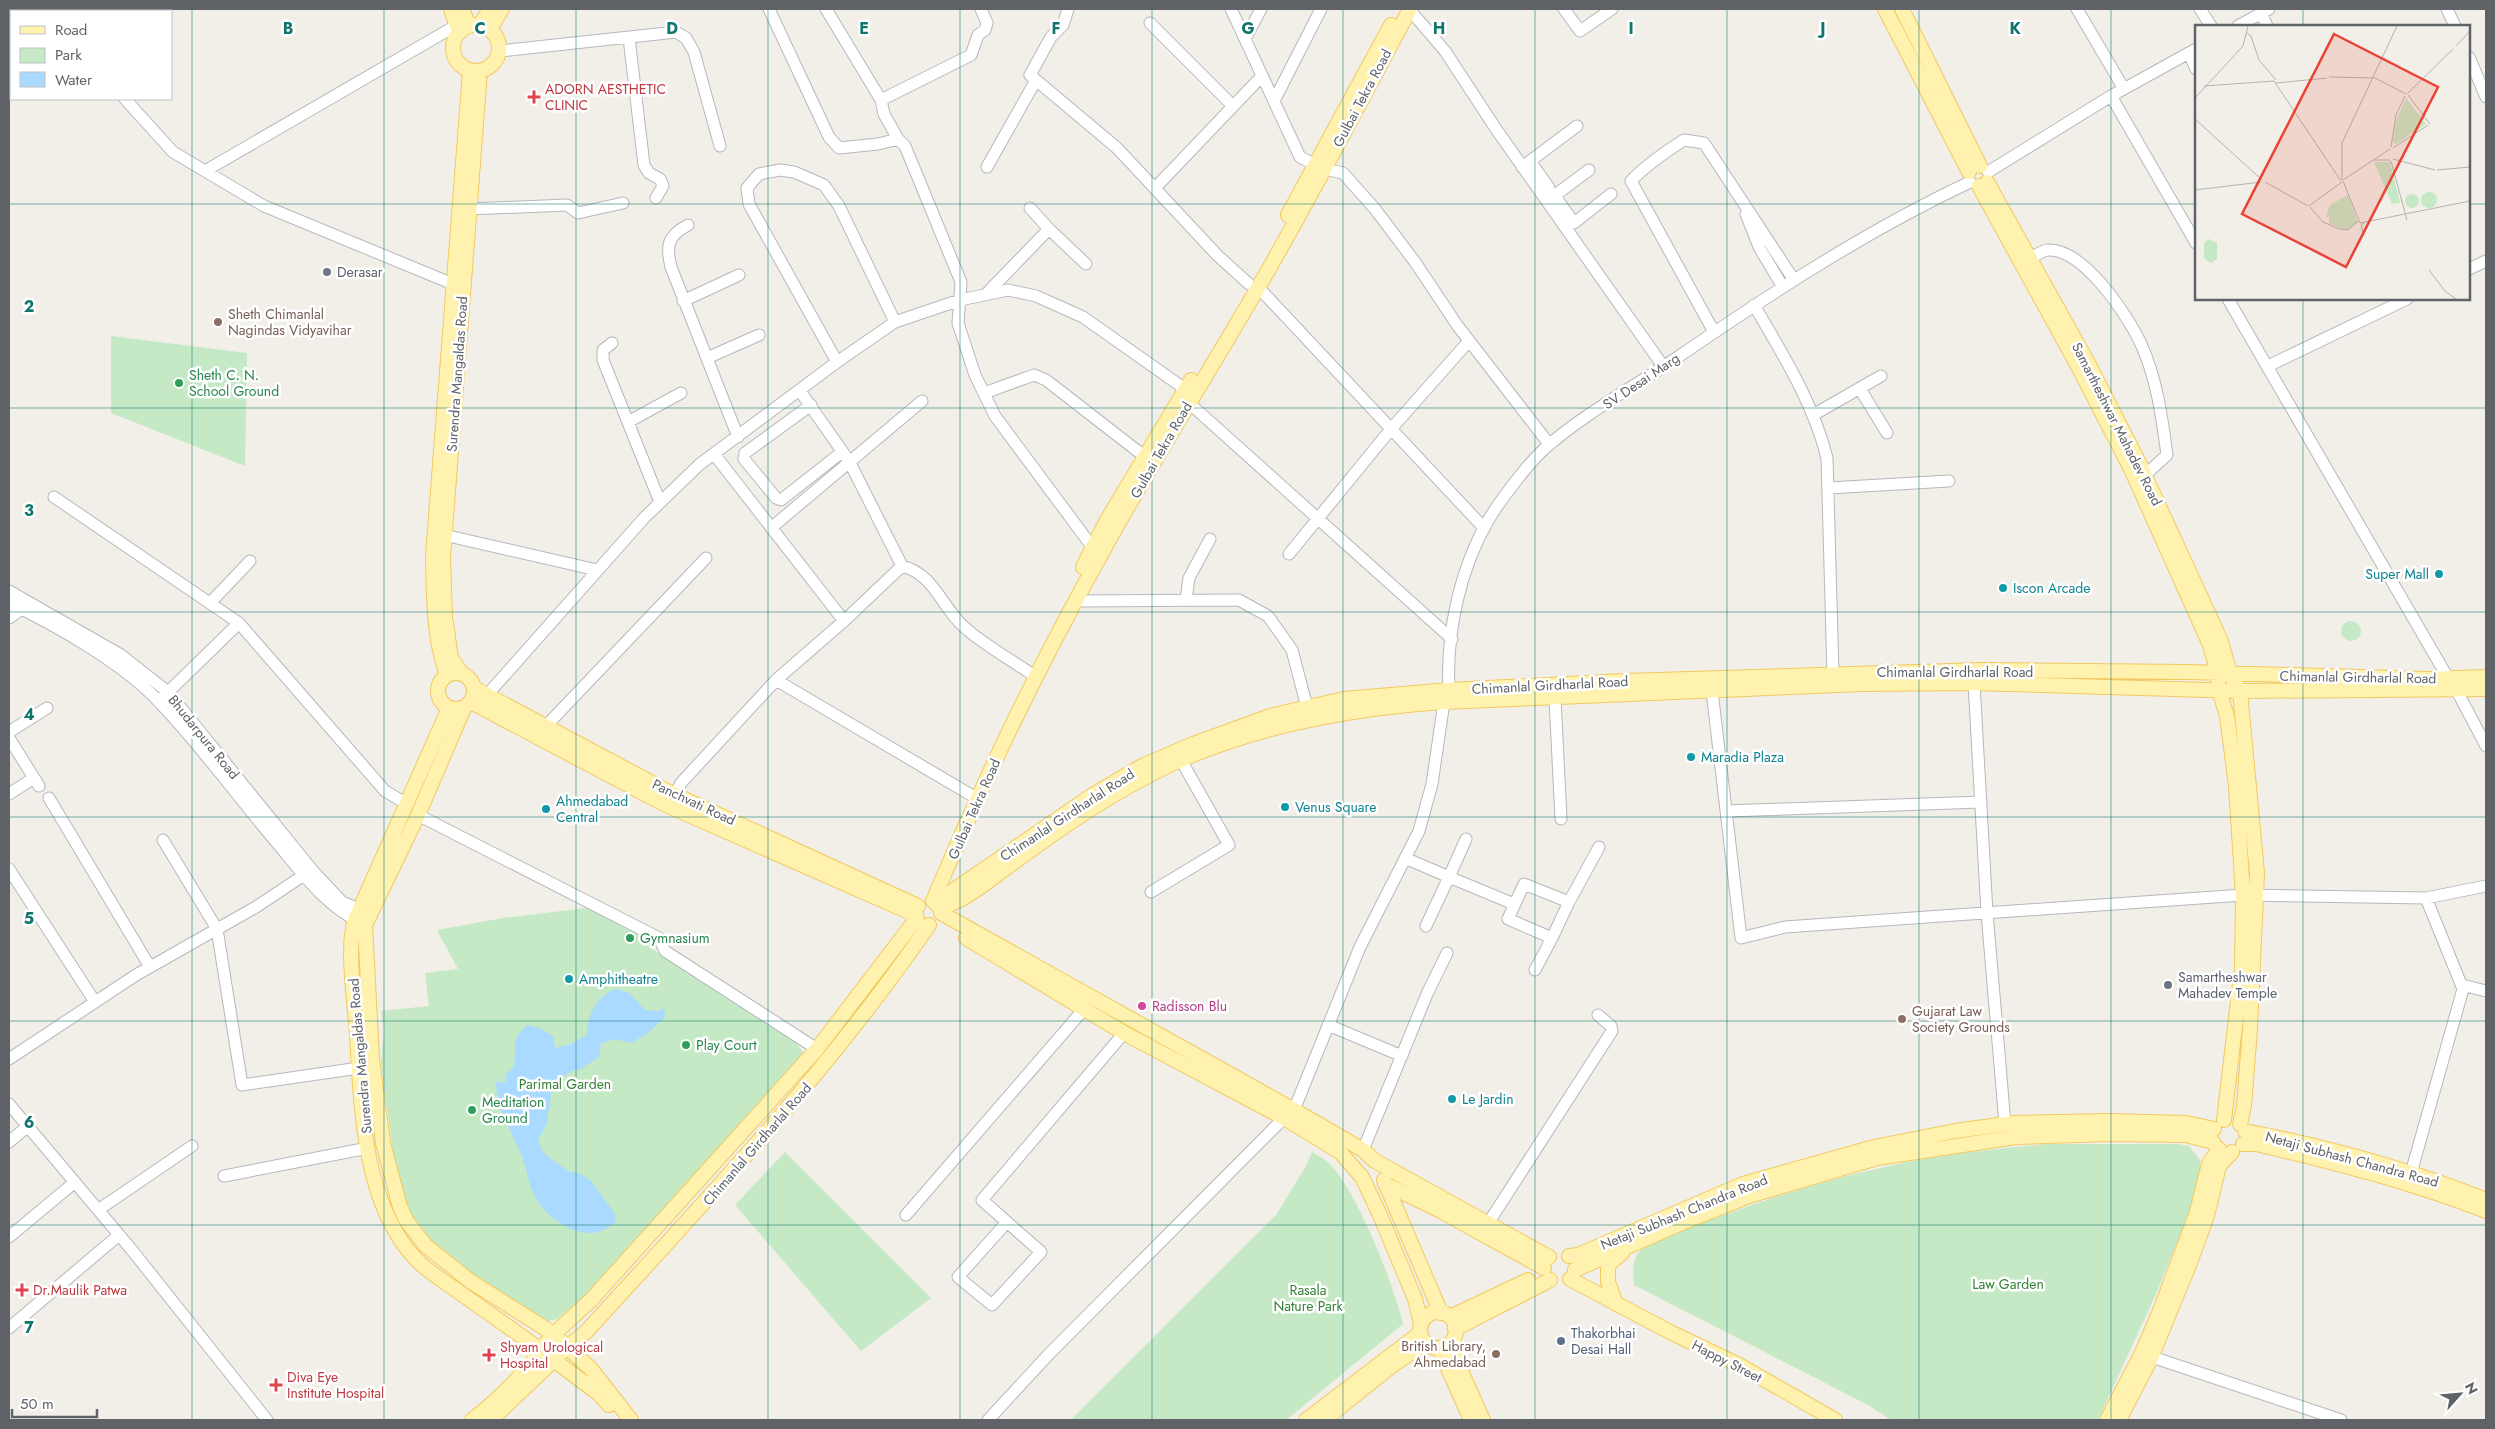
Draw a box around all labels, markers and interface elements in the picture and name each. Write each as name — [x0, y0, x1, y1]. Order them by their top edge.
legend — [10, 10, 172, 100]
text: B — [283, 17, 293, 40]
text: C — [474, 17, 486, 40]
text: D — [666, 17, 678, 40]
text: E — [859, 17, 869, 40]
text: F — [1052, 17, 1060, 40]
text: G — [1241, 17, 1255, 40]
text: H — [1433, 17, 1445, 40]
text: I — [1628, 17, 1634, 40]
text: J — [1817, 17, 1826, 40]
text: K — [2009, 17, 2021, 40]
text: Road — [55, 19, 87, 41]
inset map — [2195, 25, 2470, 300]
text: Park — [55, 44, 82, 66]
street label: Gulbai Tekra Road — [1328, 45, 1396, 151]
text: Water — [55, 69, 93, 91]
place label: ADORN AESTHETIC CLINIC — [545, 79, 666, 115]
marker: ADORN AESTHETIC CLINIC — [527, 90, 541, 104]
place label: Derasar — [337, 262, 383, 282]
marker: Derasar — [321, 266, 333, 278]
text: 2 — [24, 295, 34, 318]
street label: Surendra Mangaldas Road — [442, 295, 472, 453]
place label: Sheth Chimanlal Nagindas Vidyavihar — [228, 304, 352, 340]
marker: Sheth Chimanlal Nagindas Vidyavihar — [212, 316, 224, 328]
street label: Samartheshwar Mahadev Road — [2067, 339, 2167, 509]
street label: SV Desai Marg — [1599, 348, 1683, 414]
place label: Sheth C. N. School Ground — [189, 365, 279, 401]
marker: Sheth C. N. School Ground — [173, 377, 185, 389]
street label: Gulbai Tekra Road — [1125, 398, 1197, 502]
text: 3 — [24, 499, 34, 522]
place label: Super Mall — [2365, 564, 2429, 584]
marker: Super Mall — [2433, 568, 2445, 580]
place label: Iscon Arcade — [2013, 578, 2090, 598]
marker: Iscon Arcade — [1997, 582, 2009, 594]
street label: Chimanlal Girdharlal Road — [1877, 662, 2033, 682]
street label: Chimanlal Girdharlal Road — [2279, 666, 2437, 688]
street label: Chimanlal Girdharlal Road — [1471, 671, 1629, 699]
street label: Bhudarpura Road — [164, 691, 244, 783]
text: 4 — [23, 703, 35, 726]
place label: Maradia Plaza — [1701, 747, 1784, 767]
marker: Maradia Plaza — [1685, 751, 1697, 763]
street label: Gulbai Tekra Road — [943, 755, 1005, 863]
street label: Chimanlal Girdharlal Road — [996, 764, 1138, 866]
street label: Panchvati Road — [649, 774, 739, 830]
place label: Ahmedabad Central — [556, 791, 628, 827]
place label: Venus Square — [1295, 797, 1376, 817]
marker: Venus Square — [1279, 801, 1291, 813]
marker: Ahmedabad Central — [540, 803, 552, 815]
text: 5 — [24, 907, 34, 930]
place label: Gymnasium — [640, 928, 710, 948]
marker: Gymnasium — [624, 932, 636, 944]
place label: Samartheshwar Mahadev Temple — [2178, 967, 2277, 1003]
place label: Amphitheatre — [579, 969, 658, 989]
marker: Amphitheatre — [563, 973, 575, 985]
street label: Surendra Mangaldas Road — [343, 977, 377, 1135]
marker: Samartheshwar Mahadev Temple — [2162, 979, 2174, 991]
place label: Radisson Blu — [1152, 996, 1227, 1016]
marker: Radisson Blu — [1136, 1000, 1148, 1012]
place label: Gujarat Law Society Grounds — [1912, 1001, 2010, 1037]
marker: Gujarat Law Society Grounds — [1896, 1013, 1908, 1025]
place label: Play Court — [696, 1035, 757, 1055]
marker: Play Court — [680, 1039, 692, 1051]
park label: Parimal Garden — [519, 1074, 611, 1094]
street label: Chimanlal Girdharlal Road — [698, 1078, 816, 1210]
place label: Le Jardin — [1462, 1089, 1514, 1109]
place label: Meditation Ground — [482, 1092, 544, 1128]
marker: Le Jardin — [1446, 1093, 1458, 1105]
marker: Meditation Ground — [466, 1104, 478, 1116]
text: 6 — [24, 1111, 34, 1134]
street label: Netaji Subhash Chandra Road — [2263, 1126, 2441, 1192]
street label: Netaji Subhash Chandra Road — [1597, 1169, 1771, 1255]
park label: Law Garden — [1972, 1274, 2044, 1294]
place label: Dr.Maulik Patwa — [33, 1280, 127, 1300]
park label: Rasala Nature Park — [1273, 1280, 1343, 1316]
marker: Dr.Maulik Patwa — [15, 1283, 29, 1297]
text: 7 — [24, 1316, 34, 1339]
place label: Thakorbhai Desai Hall — [1571, 1323, 1636, 1359]
marker: Thakorbhai Desai Hall — [1555, 1335, 1567, 1347]
street label: Happy Street — [1688, 1335, 1766, 1388]
place label: British Library, Ahmedabad — [1401, 1336, 1486, 1372]
place label: Shyam Urological Hospital — [500, 1337, 603, 1373]
marker: Shyam Urological Hospital — [482, 1348, 496, 1362]
marker: British Library, Ahmedabad — [1490, 1348, 1502, 1360]
place label: Diva Eye Institute Hospital — [287, 1367, 384, 1403]
north arrow — [2435, 1369, 2485, 1419]
marker: Diva Eye Institute Hospital — [269, 1378, 283, 1392]
text: N — [2460, 1379, 2483, 1398]
scale bar — [12, 1386, 98, 1418]
text: 50 m — [20, 1393, 54, 1415]

